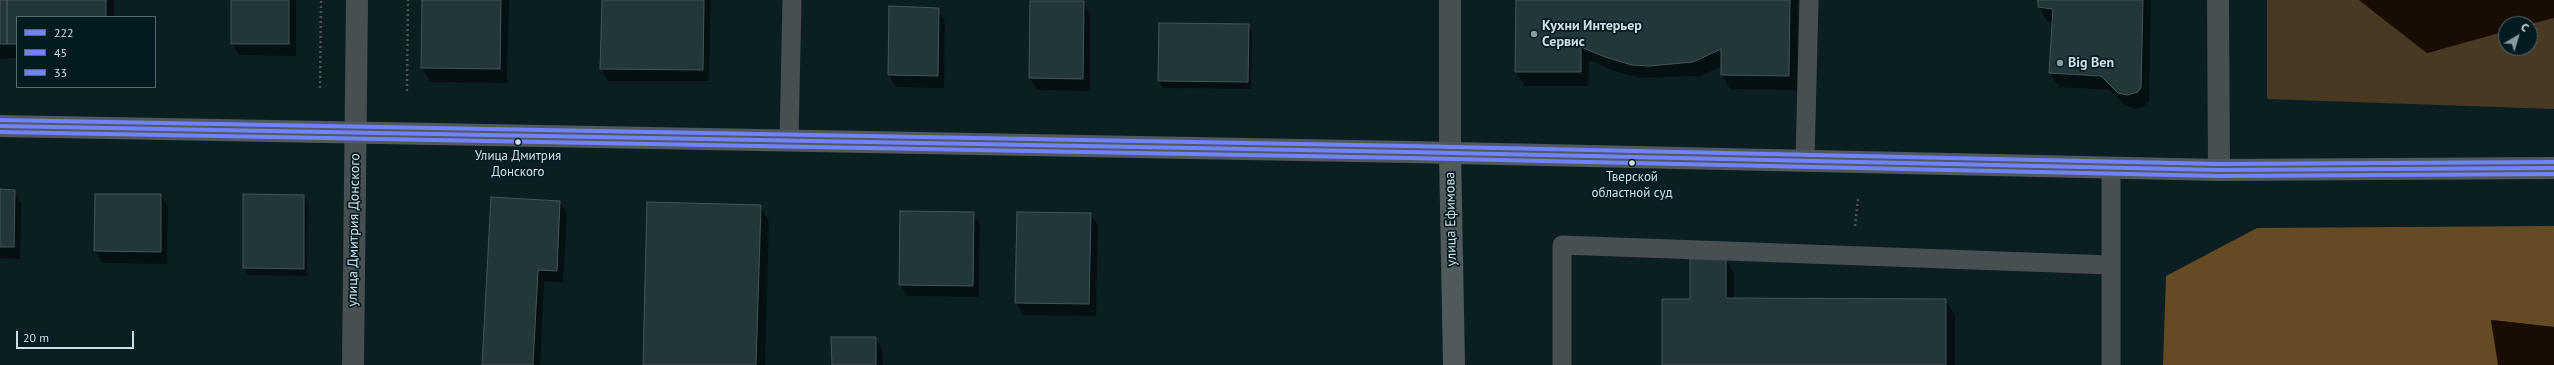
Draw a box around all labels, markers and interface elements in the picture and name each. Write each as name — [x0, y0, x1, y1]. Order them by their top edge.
legend — [16, 16, 156, 88]
north arrow — [2498, 16, 2538, 56]
place label: Кухни Интерьер Сервис — [1542, 18, 1642, 50]
text: С — [2518, 20, 2532, 35]
text: 222 — [54, 25, 74, 40]
marker: Кухни Интерьер Сервис — [1529, 29, 1539, 39]
text: 45 — [54, 45, 67, 60]
place label: Big Ben — [2068, 55, 2114, 71]
marker: Big Ben — [2055, 58, 2065, 68]
text: 33 — [54, 65, 67, 80]
marker: Улица Дмитрия Донского — [513, 137, 523, 147]
place label: Улица Дмитрия Донского — [475, 148, 561, 179]
street label: улица Дмитрия Донского — [344, 153, 364, 307]
marker: Тверской областной суд — [1627, 158, 1637, 168]
place label: Тверской областной суд — [1592, 169, 1672, 200]
street label: улица Ефимова — [1442, 172, 1460, 266]
scale bar — [18, 323, 136, 349]
text: 20 m — [23, 330, 49, 345]

